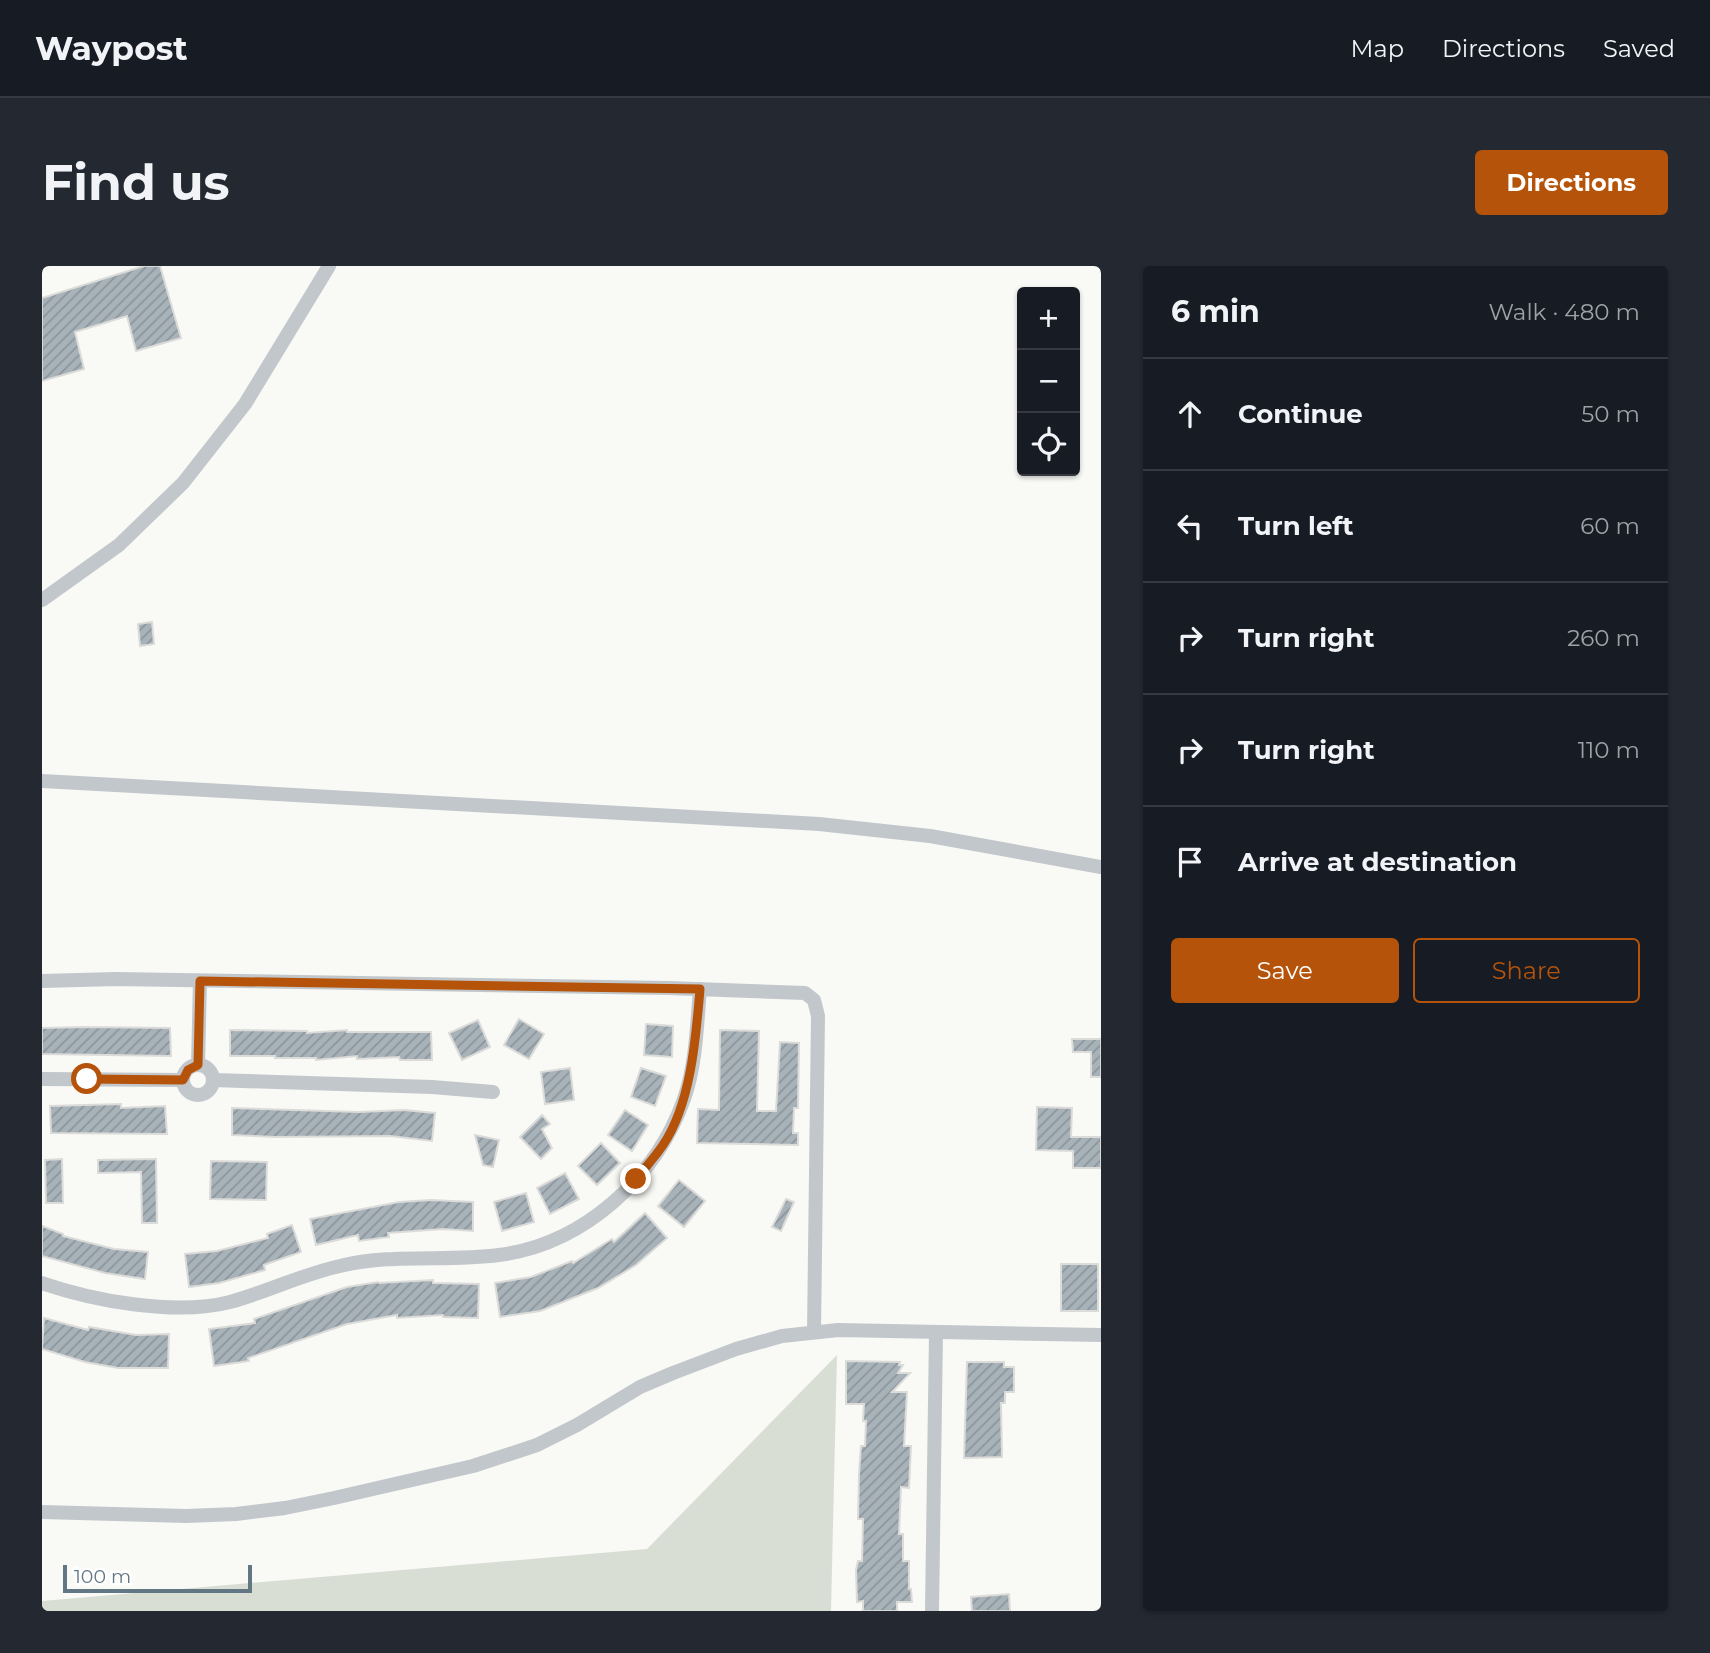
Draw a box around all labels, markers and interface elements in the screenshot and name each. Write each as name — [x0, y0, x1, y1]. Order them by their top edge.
text: Waypost — [35, 28, 188, 68]
text: Map — [1351, 34, 1404, 63]
text: Directions — [1442, 34, 1565, 63]
text: Saved — [1603, 34, 1675, 63]
button: Directions — [1475, 150, 1668, 215]
text: Find us — [42, 153, 230, 212]
map controls — [1017, 287, 1080, 476]
button: + — [1017, 287, 1080, 350]
text: 6 min — [1171, 293, 1260, 330]
text: Walk · 480 m — [1489, 298, 1640, 326]
button: − — [1017, 350, 1080, 413]
icon: ahead — [1171, 395, 1209, 433]
text: Continue — [1238, 398, 1363, 430]
text: 50 m — [1581, 400, 1640, 428]
button: locate — [1017, 413, 1080, 476]
icon: left — [1171, 507, 1209, 545]
text: Turn left — [1238, 510, 1354, 542]
text: 60 m — [1580, 512, 1640, 540]
icon: right — [1171, 619, 1209, 657]
text: Turn right — [1238, 622, 1374, 654]
text: 260 m — [1567, 624, 1640, 652]
icon: right — [1171, 731, 1209, 769]
text: Turn right — [1238, 734, 1374, 766]
text: 110 m — [1578, 736, 1640, 764]
icon: arrive — [1171, 843, 1209, 881]
text: Arrive at destination — [1238, 846, 1517, 878]
button: Save — [1171, 938, 1399, 1003]
button: Share — [1413, 938, 1640, 1003]
route start — [71, 1063, 102, 1094]
route end — [620, 1163, 651, 1194]
scale bar — [63, 1562, 252, 1594]
text: 100 m — [74, 1565, 131, 1588]

